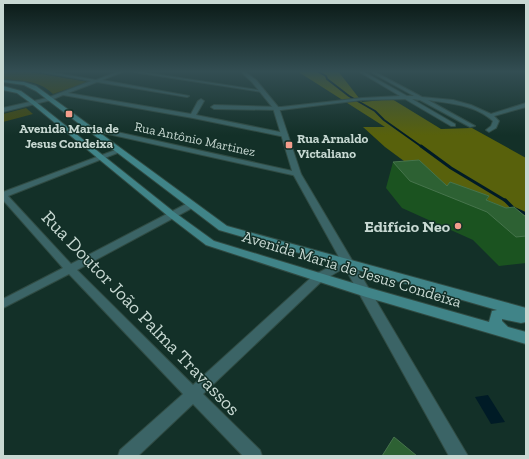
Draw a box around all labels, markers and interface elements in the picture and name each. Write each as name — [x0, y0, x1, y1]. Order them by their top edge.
marker: Avenida Maria de Jesus Condeixa — [64, 109, 74, 119]
street label: Rua Antônio Martinez — [133, 119, 257, 159]
place label: Avenida Maria de Jesus Condeixa — [19, 121, 120, 151]
place label: Rua Arnaldo Victaliano — [297, 131, 369, 161]
marker: Rua Arnaldo Victaliano — [284, 140, 294, 150]
street label: Rua Doutor João Palma Travassos — [37, 206, 245, 420]
place label: Edifício Neo — [364, 217, 451, 236]
marker: Edifício Neo — [453, 221, 463, 231]
street label: Avenida Maria de Jesus Condeixa — [240, 227, 464, 312]

